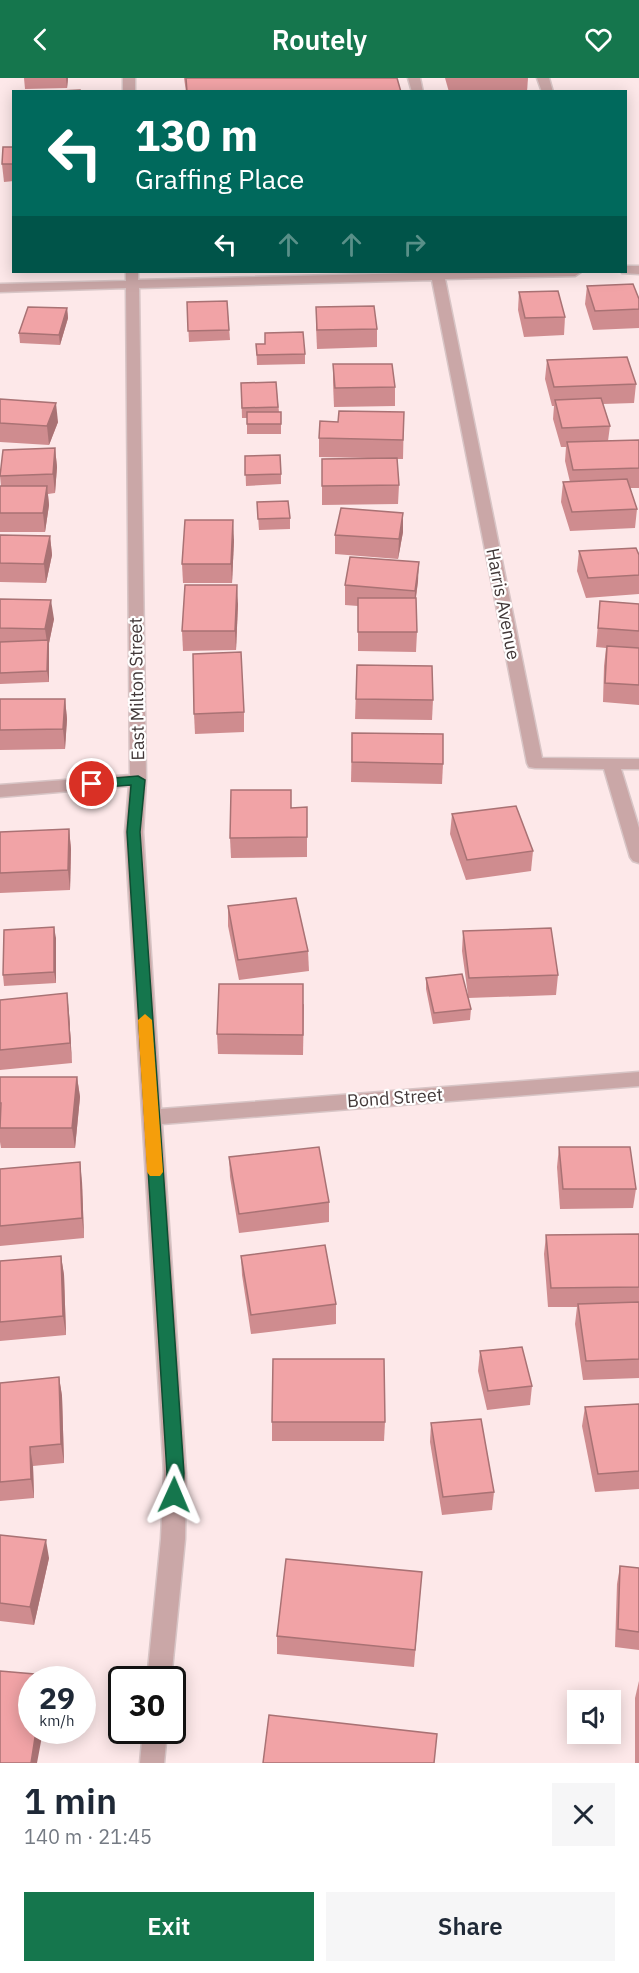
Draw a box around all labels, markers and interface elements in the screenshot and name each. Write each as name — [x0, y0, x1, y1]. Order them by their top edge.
text: Routely — [272, 22, 367, 57]
icon: back — [24, 23, 57, 56]
icon: heart — [582, 23, 615, 56]
text: 130 m — [135, 108, 258, 163]
icon: left — [36, 114, 114, 192]
text: Graffing Place — [135, 161, 304, 196]
icon: left — [209, 228, 242, 261]
icon: ahead — [272, 228, 305, 261]
icon: ahead — [335, 228, 368, 261]
icon: right — [398, 228, 431, 261]
street label: Harris Avenue — [481, 546, 526, 662]
street label: East Milton Street — [124, 617, 149, 761]
pin — [66, 758, 117, 809]
icon: arrive — [75, 767, 108, 800]
street label: Bond Street — [346, 1083, 444, 1112]
position arrow — [142, 1463, 206, 1527]
speed limit sign: 30 — [108, 1666, 186, 1744]
text: 29 — [39, 1678, 75, 1717]
map controls — [567, 1690, 621, 1744]
button: sound — [567, 1690, 621, 1744]
text: km/h — [39, 1711, 75, 1730]
text: 1 min — [24, 1777, 117, 1824]
button: close — [552, 1783, 615, 1846]
text: 140 m · 21:45 — [24, 1823, 152, 1850]
button: Exit — [24, 1892, 314, 1961]
button: Share — [326, 1892, 615, 1961]

